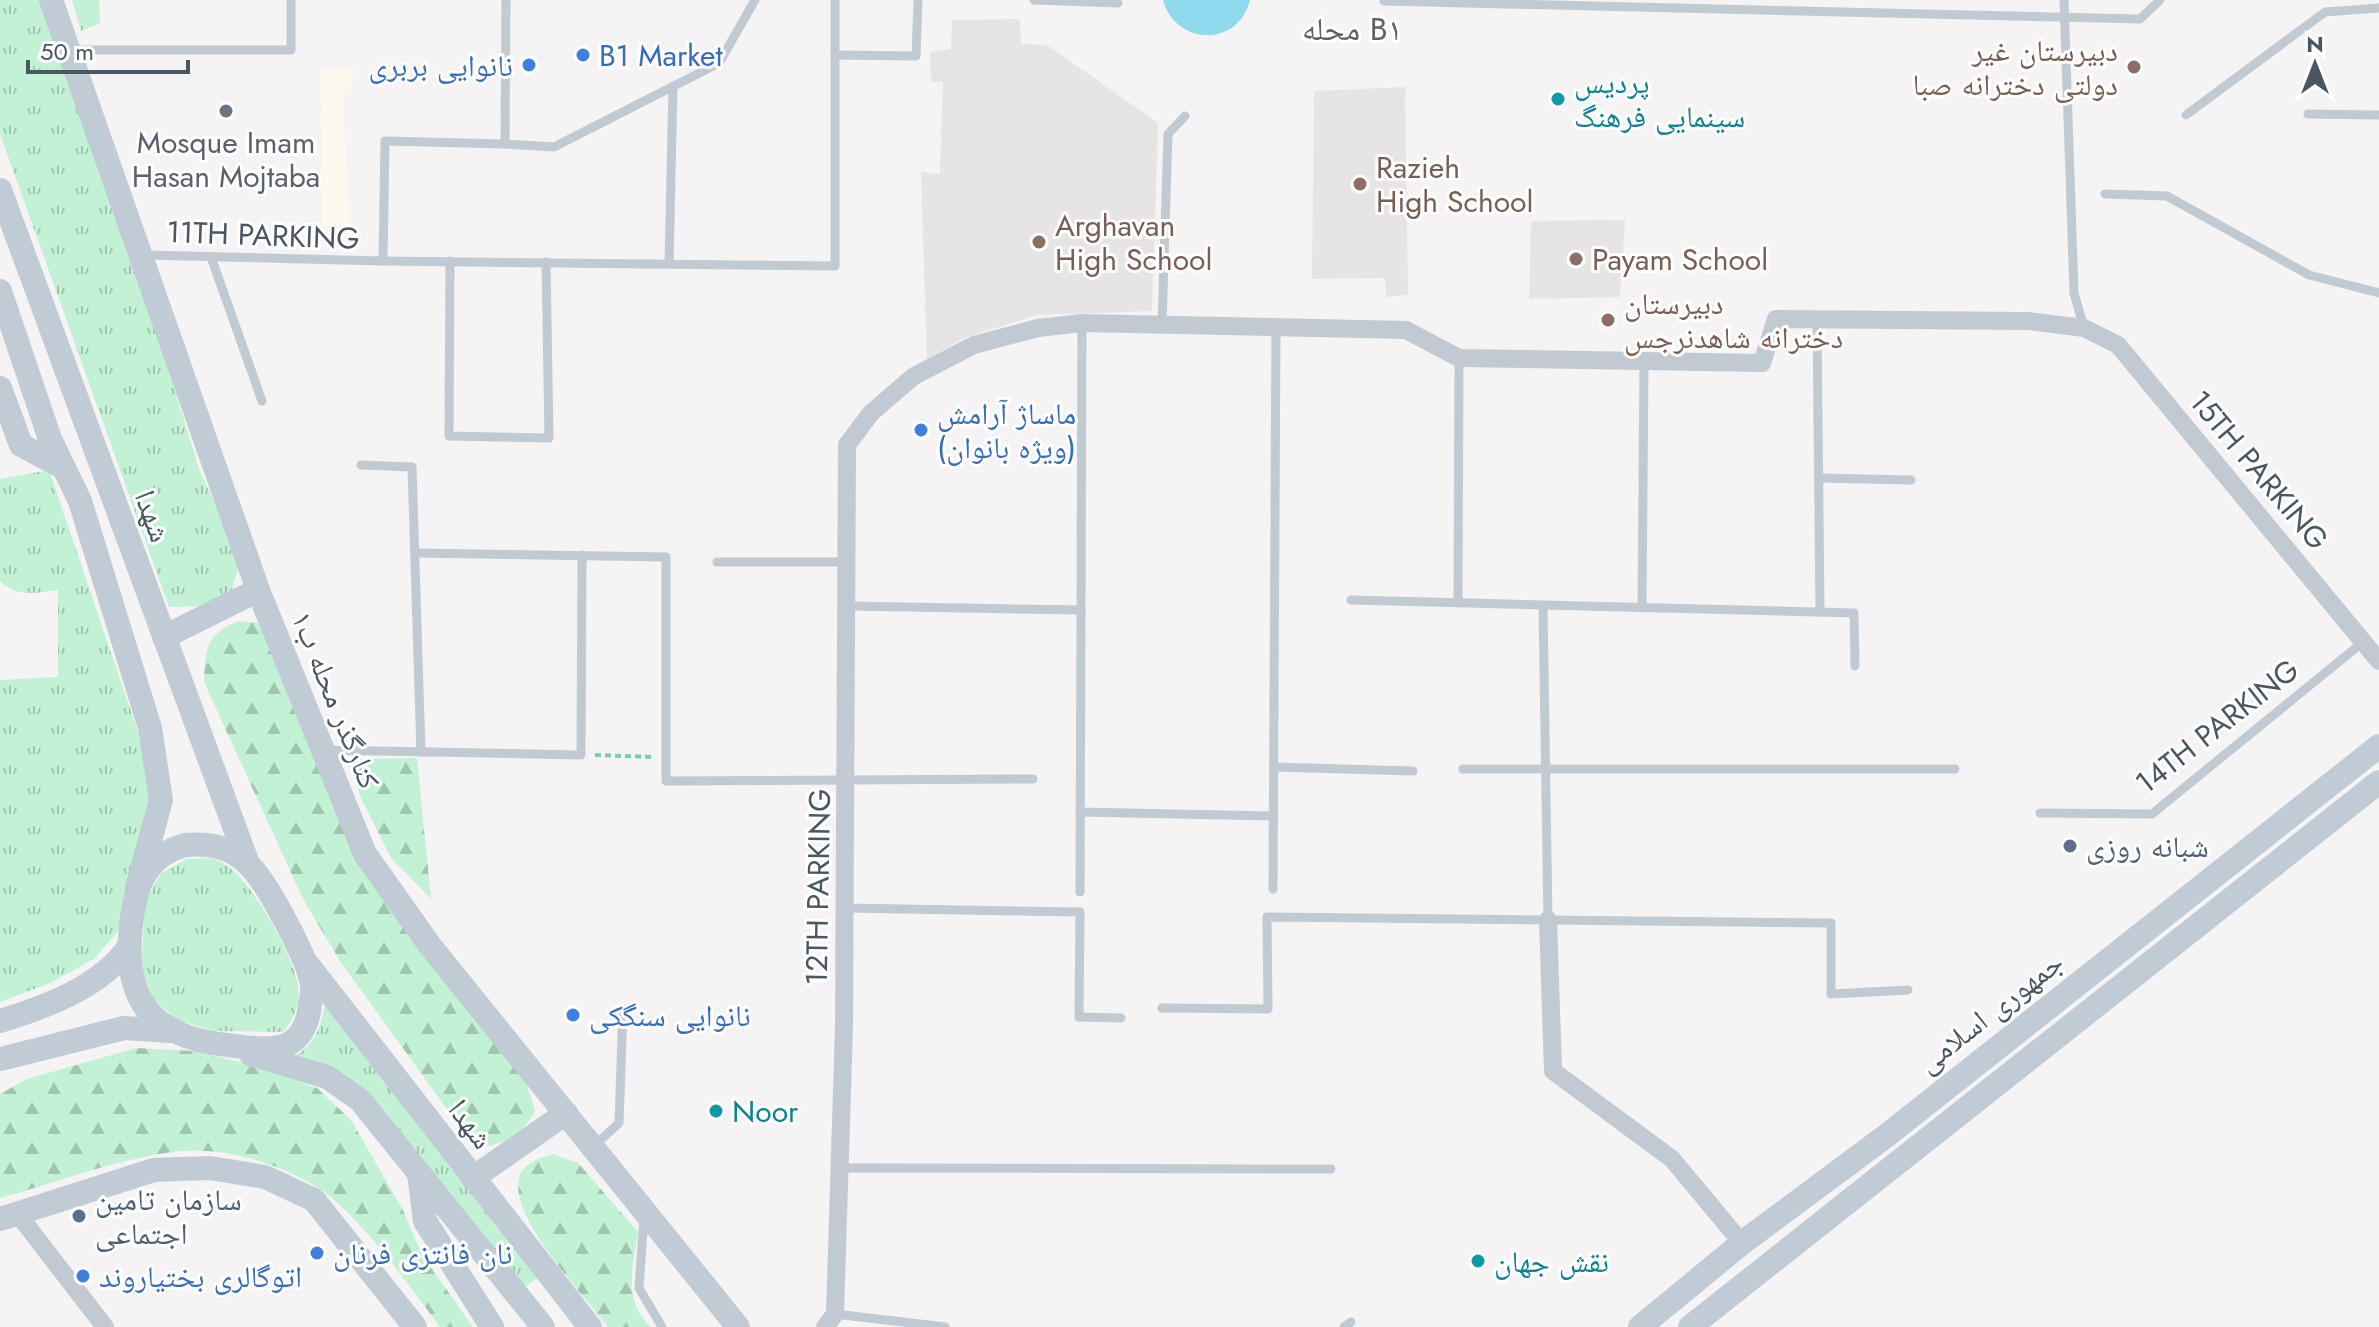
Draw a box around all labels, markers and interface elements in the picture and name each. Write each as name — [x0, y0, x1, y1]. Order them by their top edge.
district label: محله B۱ — [1302, 6, 1402, 52]
scale bar — [28, 24, 188, 74]
north arrow — [2275, 24, 2355, 104]
text: N — [2306, 28, 2324, 60]
place label: دبیرستان غیر دولتی دخترانه صبا — [1912, 29, 2118, 106]
text: 50 m — [40, 34, 94, 69]
place label: B1 Market — [599, 34, 723, 77]
place label: نانوایی بربری — [369, 44, 513, 87]
marker: B1 Market — [574, 46, 592, 64]
marker: نانوایی بربری — [520, 56, 538, 74]
marker: دبیرستان غیر دولتی دخترانه صبا — [2125, 58, 2143, 76]
place label: پردیس سینمایی فرهنگ — [1574, 61, 1745, 138]
marker: پردیس سینمایی فرهنگ — [1549, 90, 1567, 108]
marker: Mosque Imam Hasan Mojtaba — [217, 102, 235, 120]
place label: Mosque Imam Hasan Mojtaba — [132, 121, 320, 198]
place label: Razieh High School — [1376, 146, 1533, 223]
marker: Razieh High School — [1351, 175, 1369, 193]
place label: Arghavan High School — [1055, 204, 1212, 281]
street label: 11TH PARKING — [166, 210, 360, 260]
marker: Arghavan High School — [1030, 233, 1048, 251]
place label: Payam School — [1592, 238, 1768, 281]
marker: Payam School — [1567, 250, 1585, 268]
place label: دبیرستان دخترانه شاهدنرجس — [1624, 282, 1843, 359]
marker: دبیرستان دخترانه شاهدنرجس — [1599, 311, 1617, 329]
street label: 15TH PARKING — [2179, 381, 2339, 559]
place label: ماساژ آرامش (ویژه بانوان) — [937, 392, 1076, 469]
marker: ماساژ آرامش (ویژه بانوان) — [912, 421, 930, 439]
street label: شهدا — [124, 484, 182, 548]
street label: کنارگذر محله ب۱ — [281, 605, 391, 795]
street label: 14TH PARKING — [2126, 648, 2308, 804]
street label: 12TH PARKING — [795, 788, 841, 986]
place label: شبانه روزی — [2086, 825, 2209, 868]
marker: شبانه روزی — [2061, 837, 2079, 855]
street label: جمهوری اسلامی — [1908, 941, 2072, 1083]
place label: نانوایی سنگکی — [589, 994, 751, 1037]
marker: نانوایی سنگکی — [564, 1006, 582, 1024]
street label: شهدا — [438, 1090, 504, 1158]
place label: Noor — [732, 1090, 799, 1133]
marker: Noor — [707, 1102, 725, 1120]
place label: سازمان تامین اجتماعی — [95, 1178, 242, 1255]
marker: سازمان تامین اجتماعی — [70, 1207, 88, 1225]
place label: نان فانتزی فرنان — [333, 1232, 512, 1275]
place label: نقش جهان — [1494, 1240, 1609, 1283]
marker: نان فانتزی فرنان — [308, 1244, 326, 1262]
marker: نقش جهان — [1469, 1252, 1487, 1270]
place label: اتوگالری بختیاروند — [99, 1255, 302, 1298]
marker: اتوگالری بختیاروند — [74, 1267, 92, 1285]

